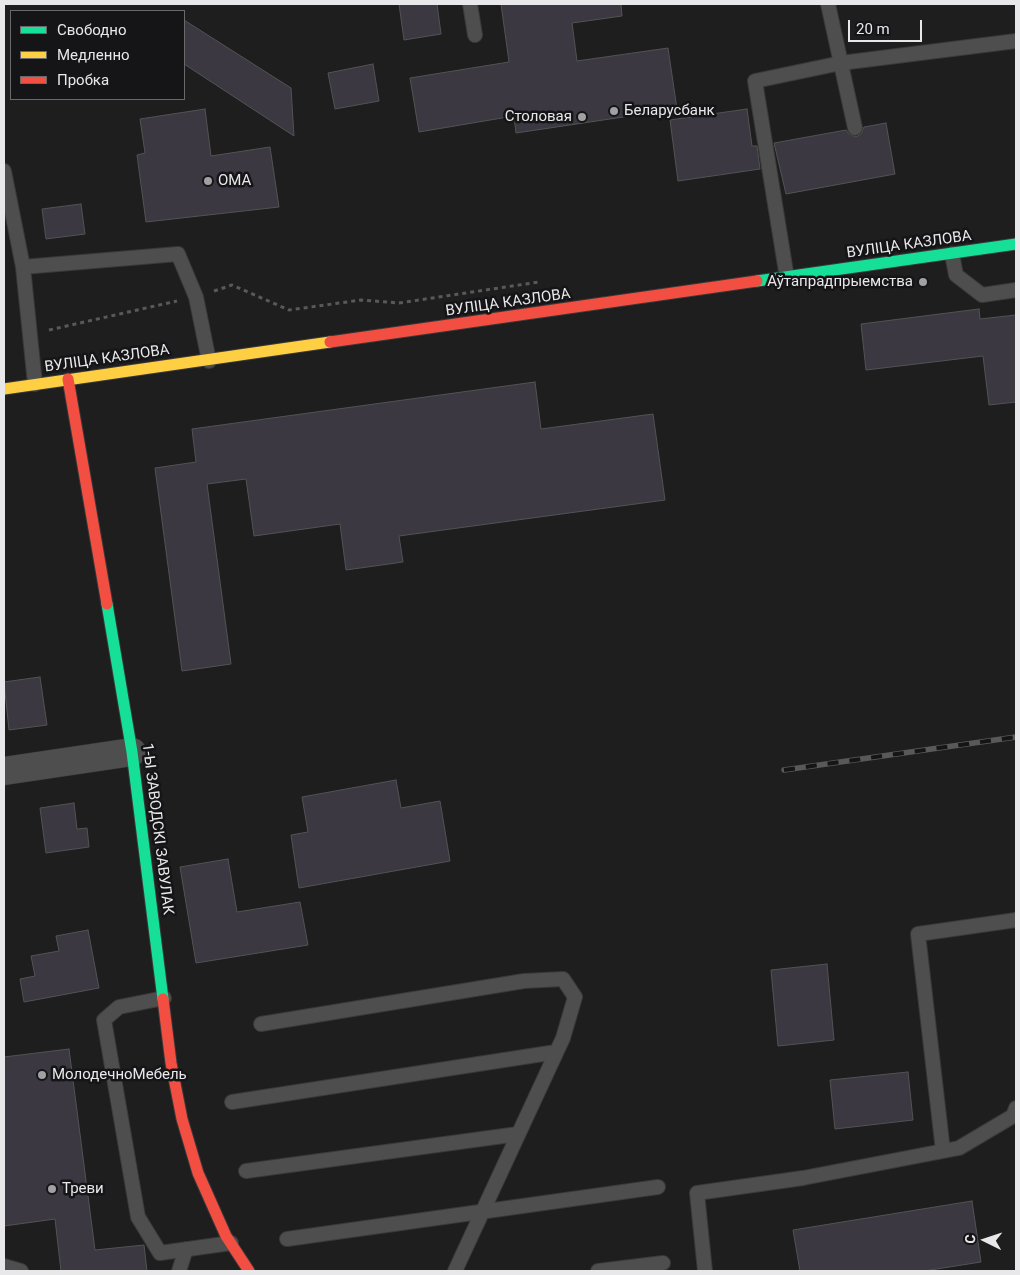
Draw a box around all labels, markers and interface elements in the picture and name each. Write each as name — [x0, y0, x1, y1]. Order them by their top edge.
legend — [10, 10, 185, 100]
scale bar — [850, 10, 924, 42]
text: 20 m — [856, 20, 890, 38]
text: Свободно — [57, 21, 126, 39]
text: Медленно — [57, 46, 130, 64]
text: Пробка — [57, 71, 109, 89]
place label: Беларусбанк — [624, 102, 715, 120]
marker: Беларусбанк — [608, 105, 620, 117]
place label: Столовая — [505, 108, 572, 126]
marker: Столовая — [576, 111, 588, 123]
place label: ОМА — [218, 172, 251, 190]
marker: ОМА — [202, 175, 214, 187]
street label: ВУЛІЦА КАЗЛОВА — [845, 227, 973, 263]
place label: Аўтапрадпрыемства — [767, 273, 913, 291]
marker: Аўтапрадпрыемства — [917, 276, 929, 288]
street label: ВУЛІЦА КАЗЛОВА — [444, 285, 572, 321]
street label: ВУЛІЦА КАЗЛОВА — [43, 341, 171, 377]
street label: 1-Ы ЗАВОДСКІ ЗАВУЛАК — [138, 742, 176, 916]
place label: МолодечноМебель — [52, 1066, 187, 1084]
marker: МолодечноМебель — [36, 1069, 48, 1081]
place label: Треви — [62, 1180, 104, 1198]
marker: Треви — [46, 1183, 58, 1195]
north arrow — [960, 1215, 1010, 1265]
text: С — [962, 1234, 978, 1244]

